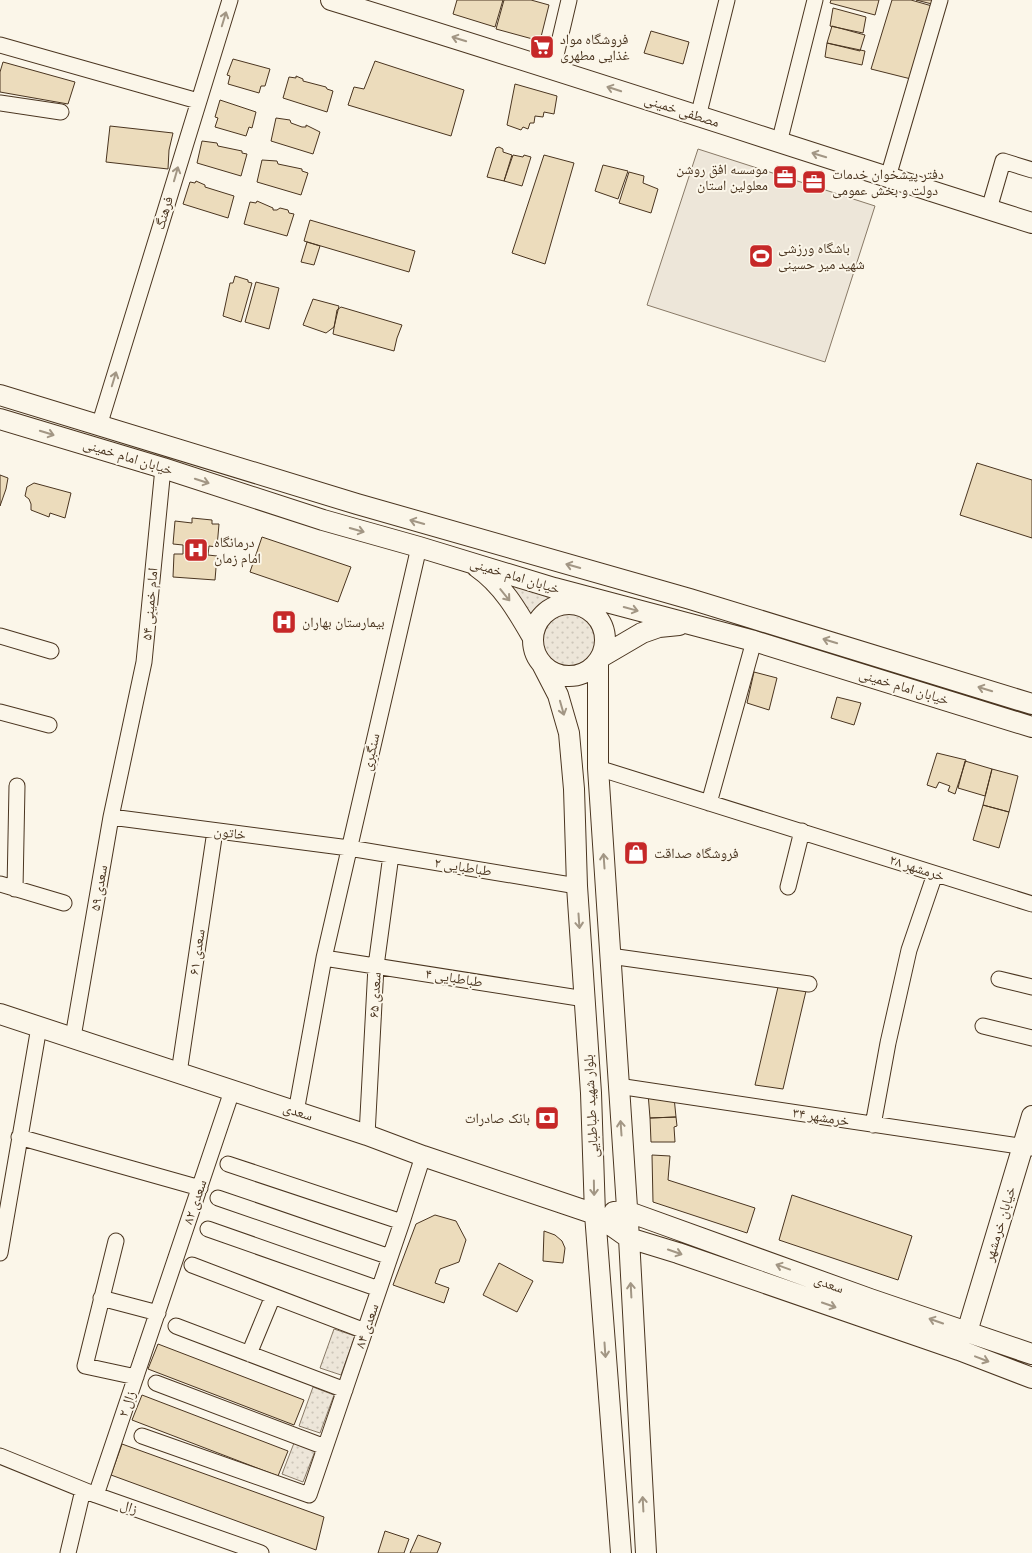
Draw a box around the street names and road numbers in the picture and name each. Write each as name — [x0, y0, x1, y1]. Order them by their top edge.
street label: مصطفی خمینی — [642, 91, 722, 131]
street label: فرهنگ — [151, 194, 177, 232]
street label: خیابان امام خمینی — [81, 435, 175, 480]
street label: خیابان امام خمینی — [468, 554, 562, 599]
street label: امام خمینی ۵۴ — [138, 567, 163, 641]
street label: خیابان امام خمینی — [857, 665, 951, 710]
street label: سنگبری — [358, 732, 384, 772]
street label: خاتون — [213, 823, 247, 843]
street label: خرمشهر ۲۸ — [887, 851, 947, 885]
street label: طباطبایی ۲ — [433, 854, 493, 880]
street label: سعدی ۵۹ — [87, 864, 111, 912]
street label: سعدی ۶۱ — [185, 928, 209, 976]
street label: طباطبایی ۴ — [424, 965, 484, 991]
street label: سعدی ۶۵ — [365, 972, 385, 1018]
street label: بلوار شهید طباطبایی — [580, 1054, 602, 1158]
street label: سعدی — [281, 1099, 315, 1125]
street label: خرمشهر ۳۴ — [791, 1104, 851, 1130]
street label: سعدی ۸۲ — [179, 1177, 211, 1227]
street label: خیابان خرمشهر — [980, 1184, 1019, 1265]
street label: سعدی — [812, 1271, 846, 1297]
street label: سعدی ۸۴ — [351, 1301, 383, 1351]
street label: زال ۲ — [115, 1389, 139, 1419]
street label: زال — [118, 1496, 140, 1518]

